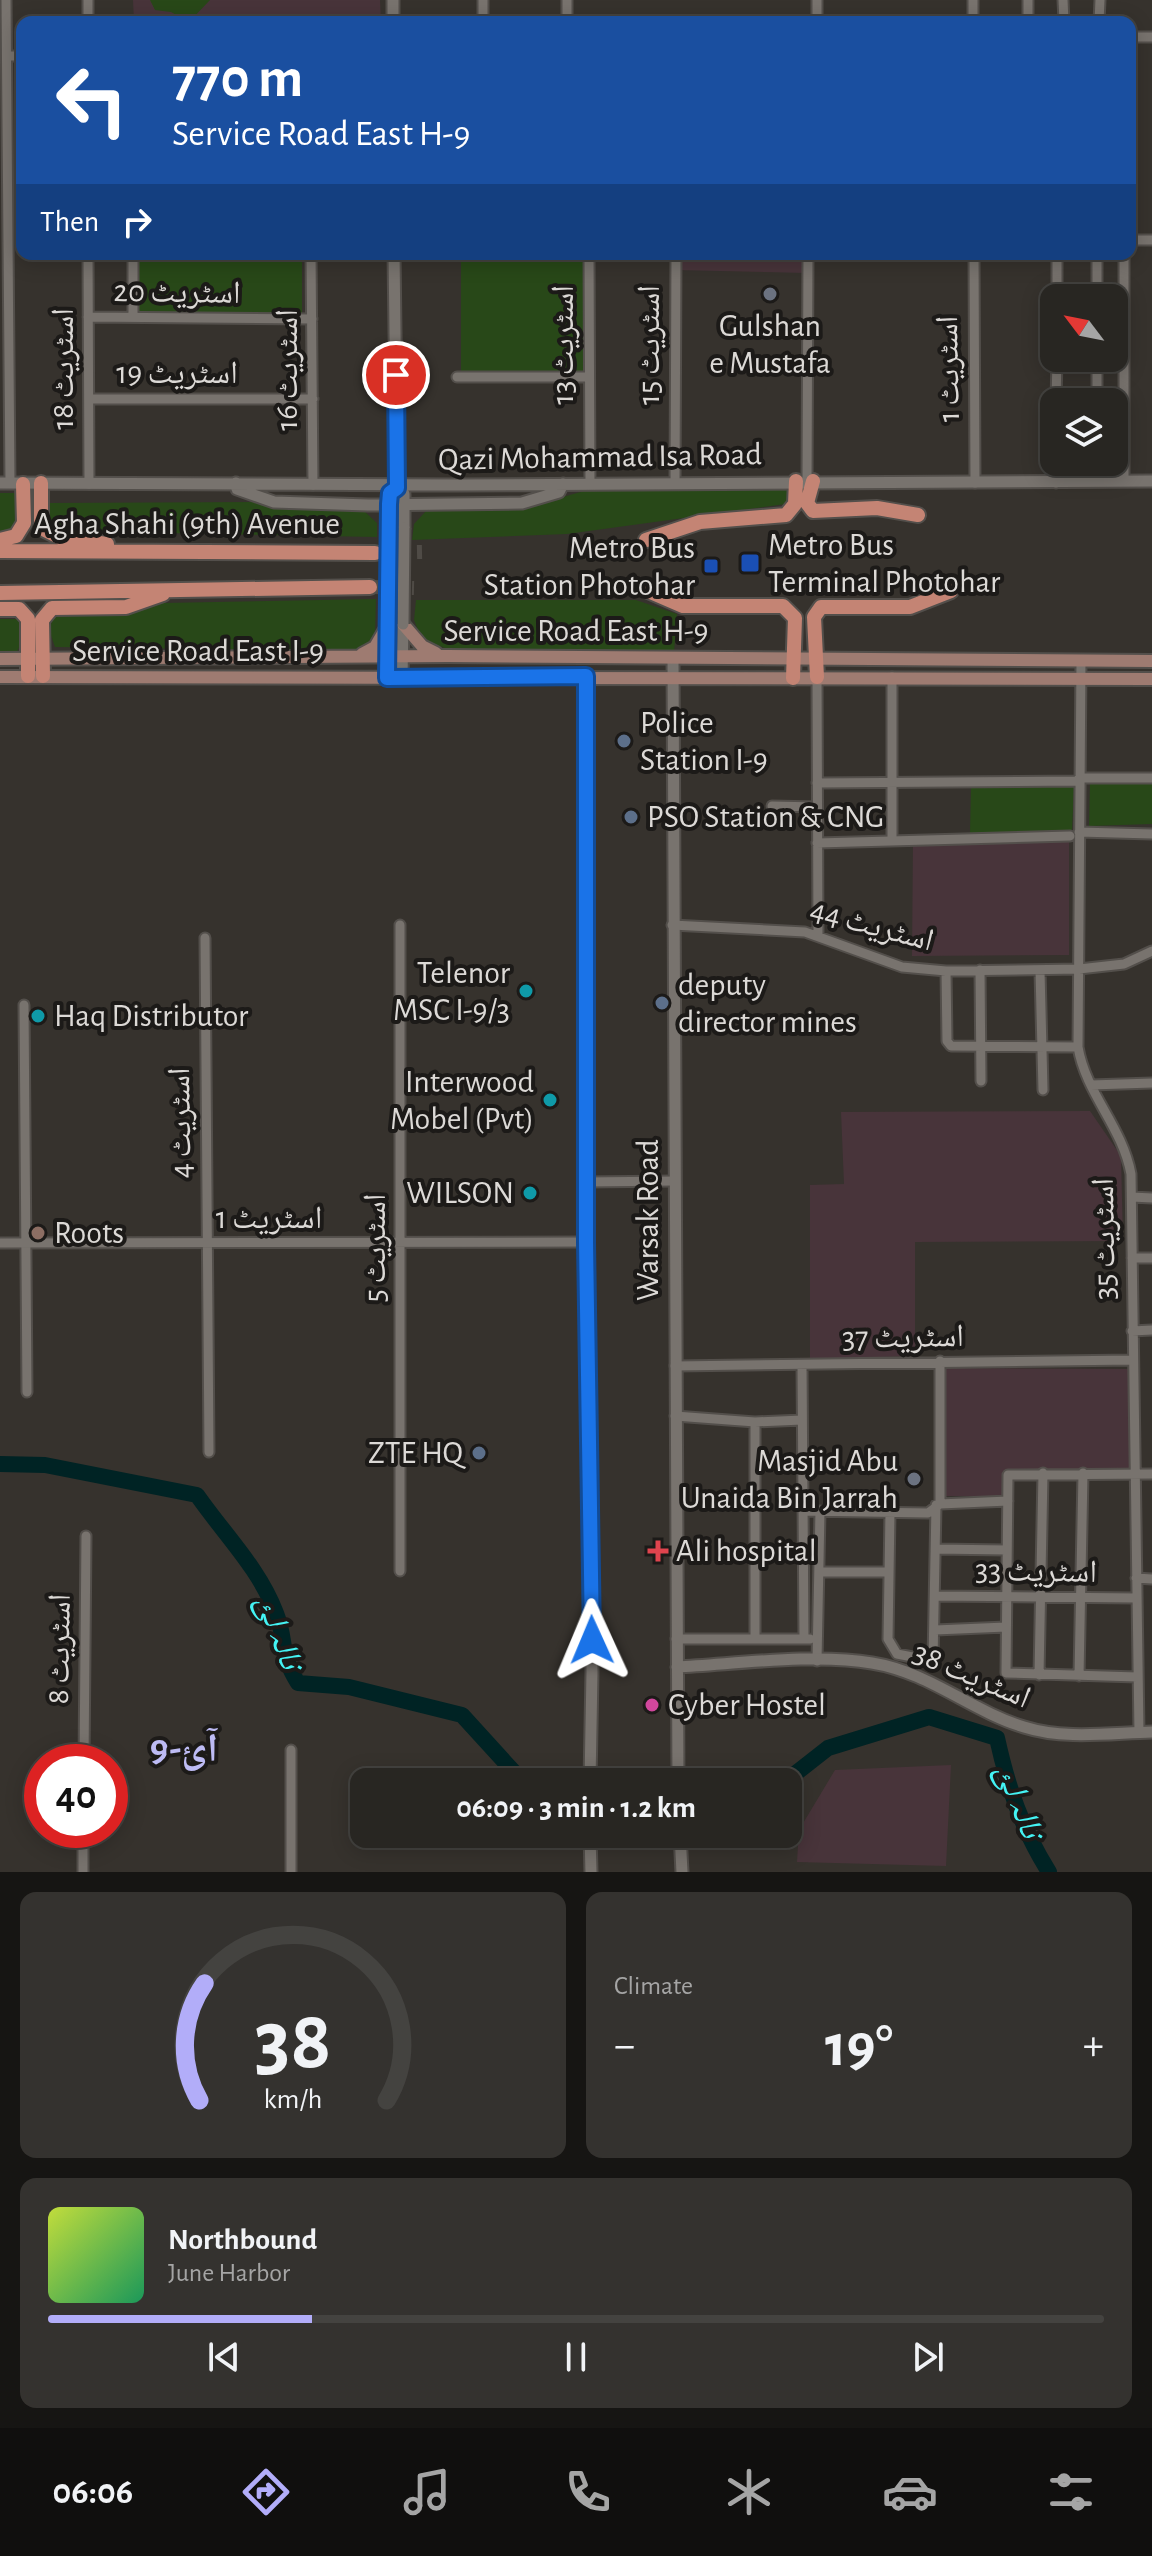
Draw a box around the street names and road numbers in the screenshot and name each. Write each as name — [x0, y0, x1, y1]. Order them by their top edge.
street label: اسٹریٹ 20 — [113, 275, 241, 310]
street label: اسٹریٹ 13 — [547, 285, 580, 405]
street label: اسٹریٹ 15 — [633, 285, 666, 405]
street label: اسٹریٹ 18 — [47, 308, 80, 430]
street label: اسٹریٹ 16 — [271, 309, 304, 431]
street label: اسٹریٹ 1 — [931, 315, 966, 423]
street label: اسٹریٹ 19 — [116, 357, 238, 390]
street label: Qazi Mohammad Isa Road — [438, 438, 762, 476]
street label: Agha Shahi (9th) Avenue — [34, 508, 340, 540]
street label: Service Road East H-9 — [443, 615, 709, 647]
street label: Service Road East I-9 — [72, 635, 324, 667]
street label: اسٹریٹ 44 — [807, 893, 937, 958]
street label: اسٹریٹ 4 — [163, 1067, 198, 1179]
street label: Warsak Road — [632, 1139, 664, 1301]
street label: اسٹریٹ 35 — [1087, 1178, 1122, 1300]
street label: اسٹریٹ 5 — [359, 1194, 392, 1302]
street label: اسٹریٹ 1 — [216, 1202, 322, 1235]
street label: اسٹریٹ 37 — [842, 1320, 964, 1355]
street label: اسٹریٹ 33 — [975, 1554, 1097, 1589]
street label: اسٹریٹ 8 — [42, 1593, 77, 1705]
street label: اسٹریٹ 38 — [908, 1636, 1035, 1715]

